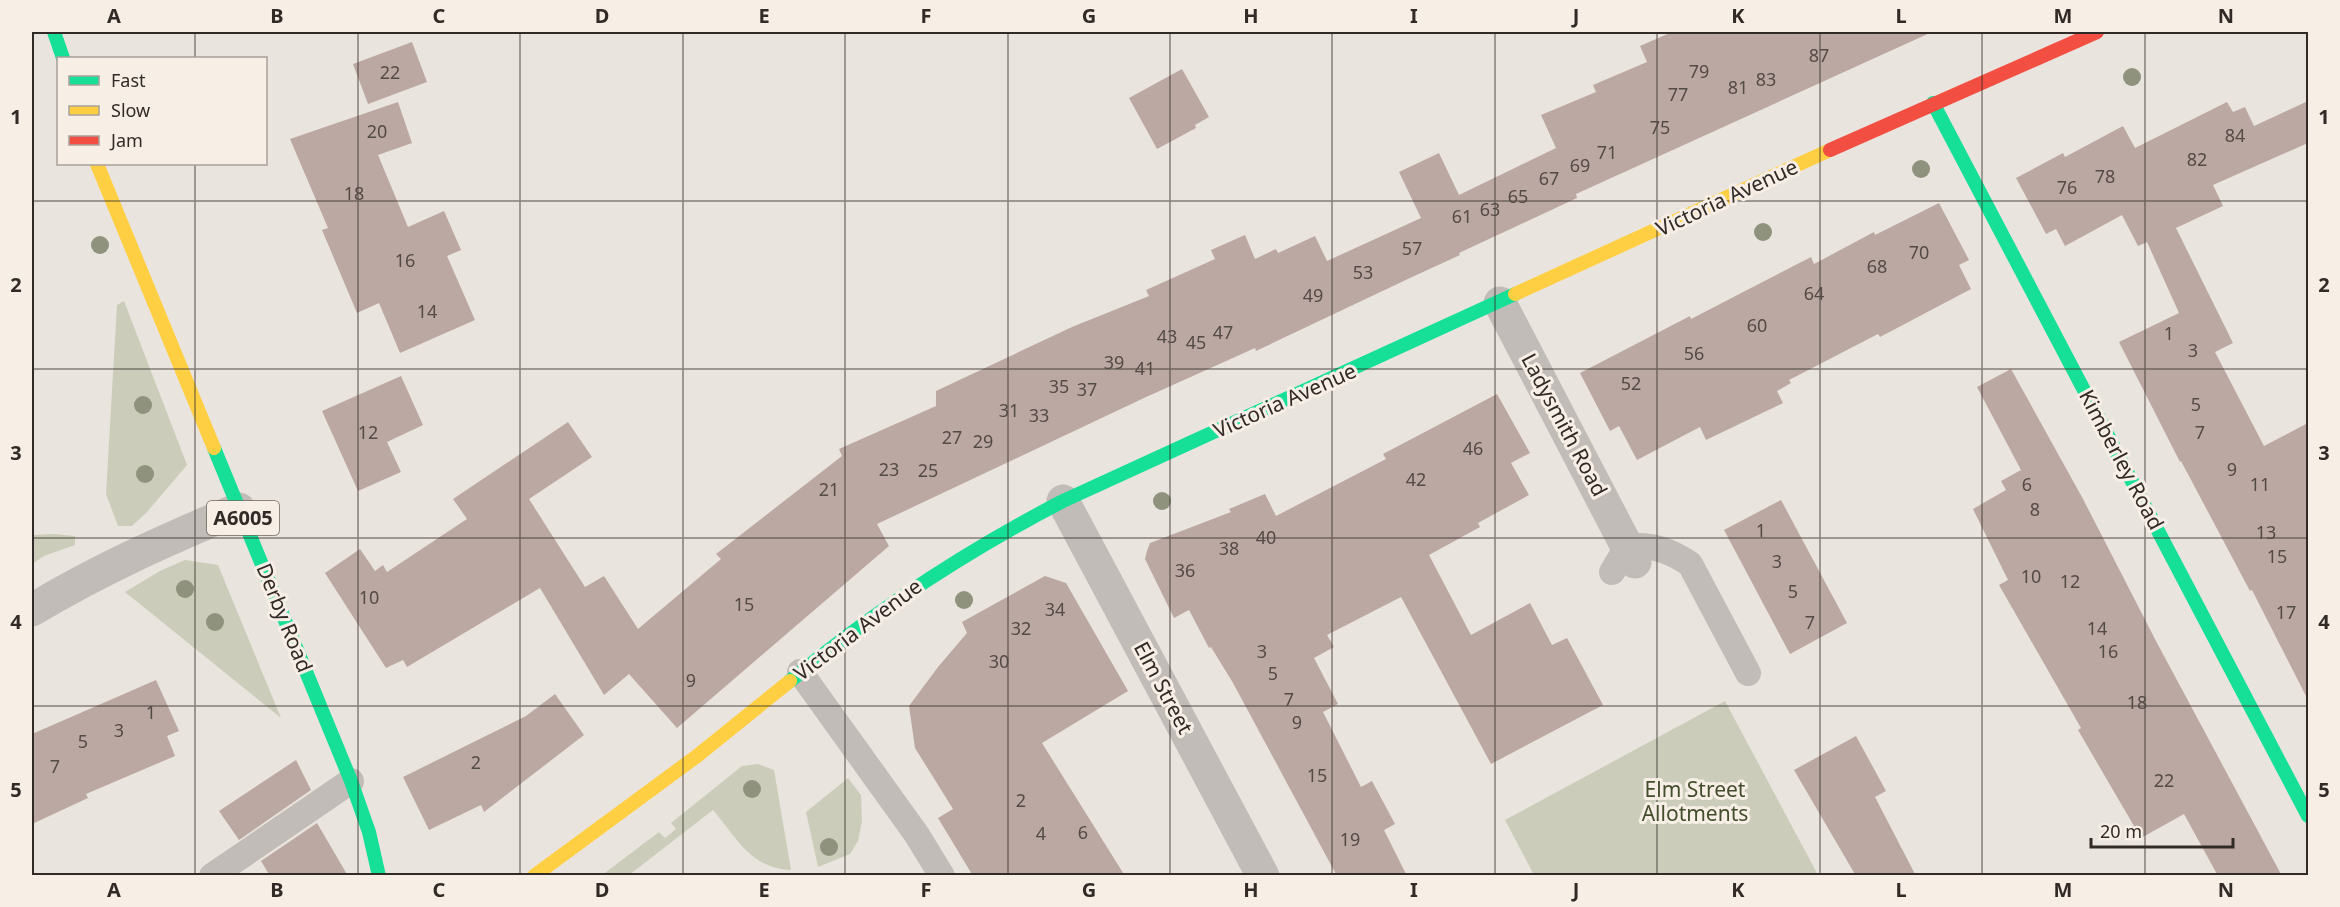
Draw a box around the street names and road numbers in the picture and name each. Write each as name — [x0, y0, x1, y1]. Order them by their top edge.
street label: Victoria Avenue — [1651, 152, 1802, 242]
street label: Ladysmith Road — [1515, 348, 1614, 501]
street label: Victoria Avenue — [1209, 356, 1360, 444]
street label: Kimberley Road — [2073, 385, 2171, 535]
road number: A6005 — [207, 501, 279, 535]
street label: Derby Road — [250, 559, 319, 676]
street label: Victoria Avenue — [788, 572, 927, 687]
street label: Elm Street — [1128, 636, 1200, 739]

